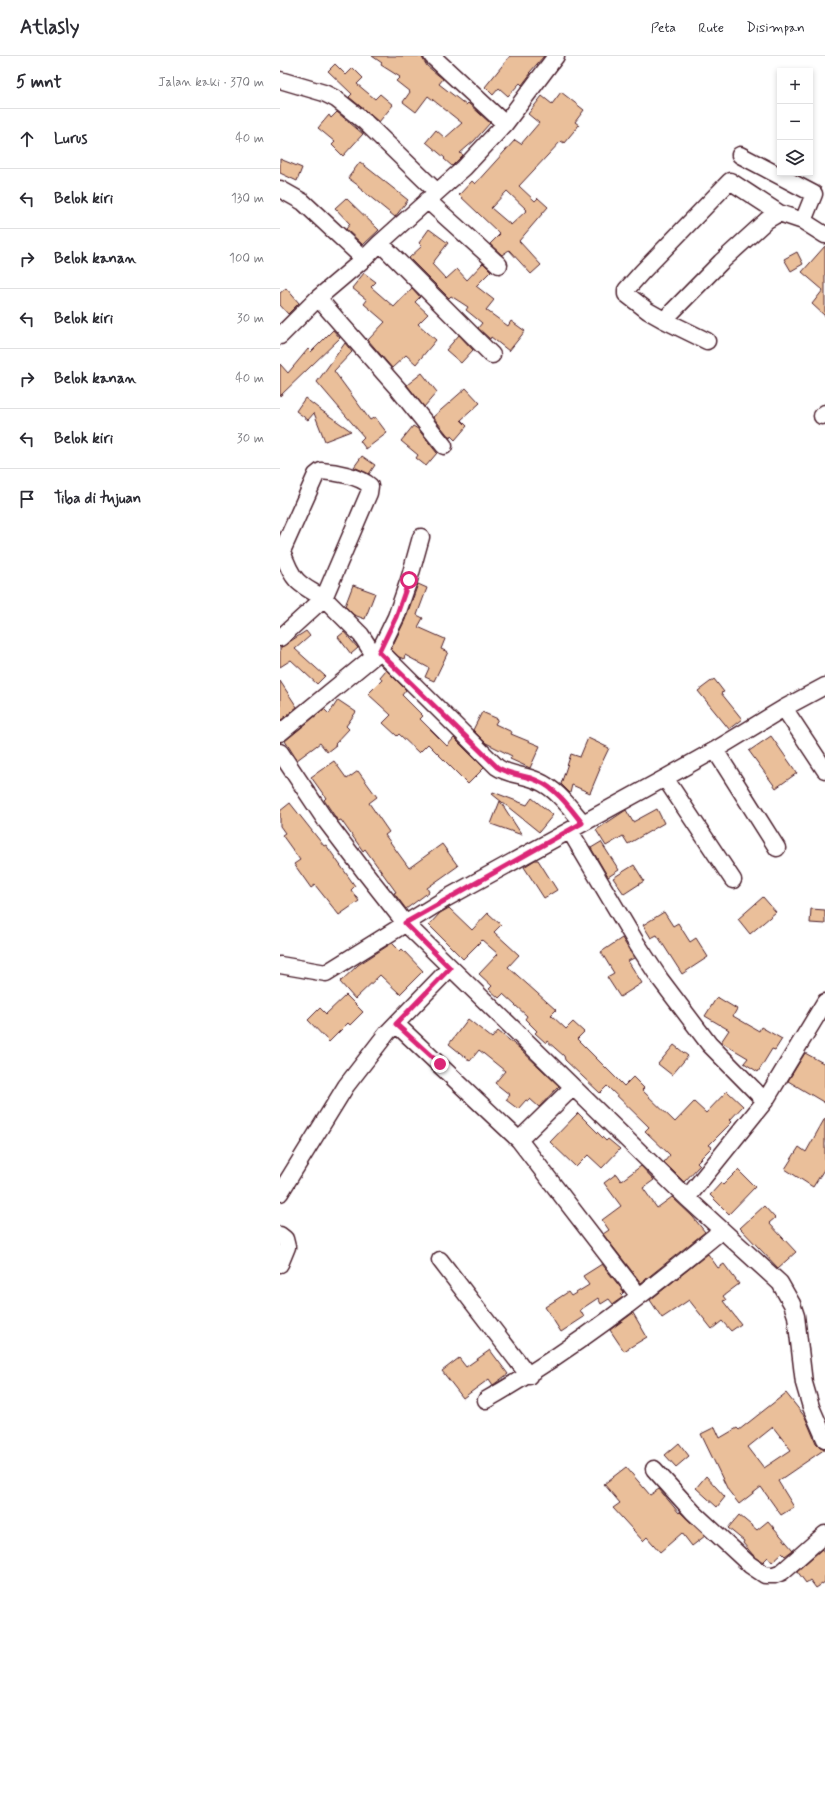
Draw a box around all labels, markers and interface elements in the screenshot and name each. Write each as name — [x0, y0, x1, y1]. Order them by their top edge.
text: Atlasly — [20, 15, 79, 40]
text: Peta — [651, 19, 676, 37]
text: Rute — [698, 19, 724, 37]
text: Disimpan — [746, 19, 805, 37]
map controls — [777, 68, 813, 176]
button: + — [777, 68, 813, 104]
text: 5 mnt — [16, 71, 62, 93]
text: Jalan kaki · 370 m — [158, 74, 264, 91]
button: − — [777, 104, 813, 140]
icon: ahead — [16, 128, 38, 150]
text: Lurus — [54, 129, 87, 149]
text: 40 m — [235, 130, 264, 147]
button: layers — [777, 140, 813, 176]
icon: left — [16, 188, 38, 210]
text: Belok kiri — [54, 189, 113, 209]
text: 130 m — [231, 190, 264, 207]
icon: right — [16, 248, 38, 270]
text: Belok kanan — [54, 249, 137, 269]
text: 100 m — [229, 250, 264, 267]
icon: left — [16, 308, 38, 330]
text: Belok kiri — [54, 309, 113, 329]
text: 30 m — [237, 310, 264, 327]
icon: right — [16, 368, 38, 390]
text: Belok kanan — [54, 369, 137, 389]
text: 40 m — [235, 370, 264, 387]
icon: left — [16, 428, 38, 450]
text: Belok kiri — [54, 429, 113, 449]
text: 30 m — [237, 430, 264, 447]
icon: arrive — [16, 488, 38, 510]
text: Tiba di tujuan — [54, 489, 141, 509]
route start — [400, 571, 418, 589]
route end — [431, 1055, 449, 1073]

